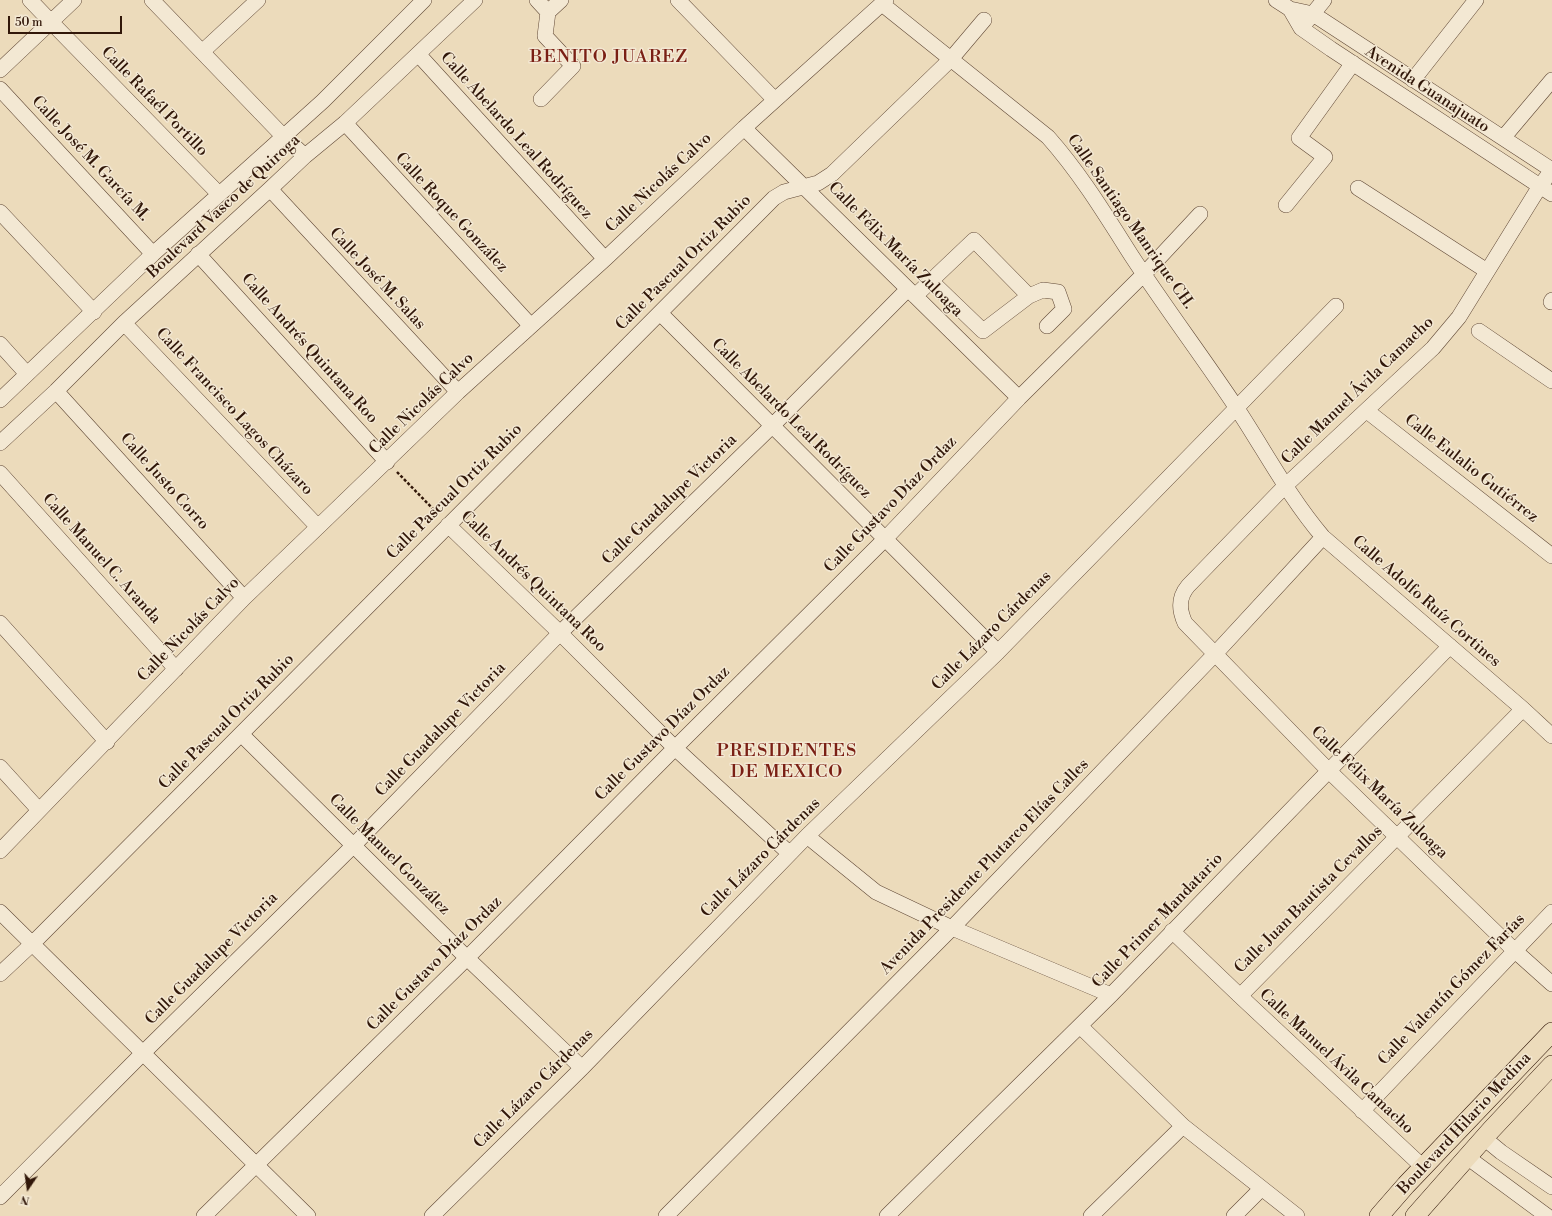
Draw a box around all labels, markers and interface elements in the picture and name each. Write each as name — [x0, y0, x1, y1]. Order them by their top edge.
scale bar — [10, 8, 124, 34]
text: 50 m — [15, 15, 43, 30]
street label: Calle Rafaél Portillo — [97, 43, 211, 161]
street label: Avenida Guanajuato — [1361, 43, 1493, 137]
district label: BENITO JUAREZ — [530, 47, 688, 69]
street label: Calle Abelardo Leal Rodríguez — [436, 48, 596, 224]
street label: Calle José M. García M. — [27, 92, 153, 226]
street label: Calle Nicolás Calvo — [602, 129, 716, 237]
street label: Boulevard Vasco de Quiroga — [143, 131, 305, 283]
street label: Calle Santiago Manrique CH. — [1062, 131, 1198, 313]
street label: Calle Roque González — [390, 149, 512, 277]
street label: Calle Félix María Zuloaga — [824, 179, 966, 321]
street label: Calle Pascual Ortiz Rubio — [612, 191, 756, 335]
street label: Calle José M. Salas — [325, 224, 429, 334]
street label: Calle Andrés Quintana Roo — [237, 270, 381, 428]
street label: Calle Manuel Ávila Camacho — [1278, 313, 1438, 469]
street label: Calle Francisco Lagos Cházaro — [151, 324, 317, 500]
street label: Calle Abelardo Leal Rodríguez — [707, 335, 875, 503]
street label: Calle Nicolás Calvo — [366, 349, 478, 459]
street label: Calle Eulalio Gutiérrez — [1400, 411, 1542, 527]
street label: Calle Pascual Ortiz Rubio — [383, 420, 527, 564]
street label: Calle Justo Corro — [115, 430, 213, 534]
street label: Calle Guadalupe Victoria — [599, 431, 741, 569]
street label: Calle Gustavo Díaz Ordaz — [821, 433, 961, 577]
street label: Calle Manuel C. Aranda — [38, 490, 164, 628]
street label: Calle Andrés Quintana Roo — [456, 507, 610, 657]
street label: Calle Adolfo Ruíz Cortines — [1348, 532, 1504, 672]
street label: Calle Lázaro Cárdenas — [928, 567, 1056, 695]
street label: Calle Nicolás Calvo — [134, 574, 244, 686]
street label: Calle Pascual Ortiz Rubio — [155, 650, 299, 794]
street label: Calle Guadalupe Victoria — [372, 659, 510, 801]
street label: Calle Gustavo Díaz Ordaz — [592, 663, 734, 805]
street label: Calle Félix María Zuloaga — [1307, 723, 1451, 863]
district label: PRESIDENTES DE MEXICO — [717, 741, 857, 784]
street label: Avenida Presidente Plutarco Elías Calles — [877, 755, 1093, 979]
street label: Calle Manuel González — [324, 790, 454, 920]
street label: Calle Lázaro Cárdenas — [697, 794, 825, 922]
street label: Calle Juan Bautista Cevallos — [1231, 822, 1387, 978]
street label: Calle Primer Mandatario — [1089, 850, 1227, 992]
street label: Calle Guadalupe Victoria — [142, 889, 282, 1029]
street label: Calle Gustavo Díaz Ordaz — [364, 893, 506, 1035]
street label: Calle Valentín Gómez Farías — [1374, 910, 1530, 1070]
street label: Calle Manuel Ávila Camacho — [1255, 985, 1417, 1139]
street label: Calle Lázaro Cárdenas — [470, 1025, 598, 1153]
street label: Boulevard Hilario Medina — [1394, 1049, 1536, 1199]
north arrow — [8, 1168, 48, 1208]
text: N — [19, 1192, 31, 1207]

